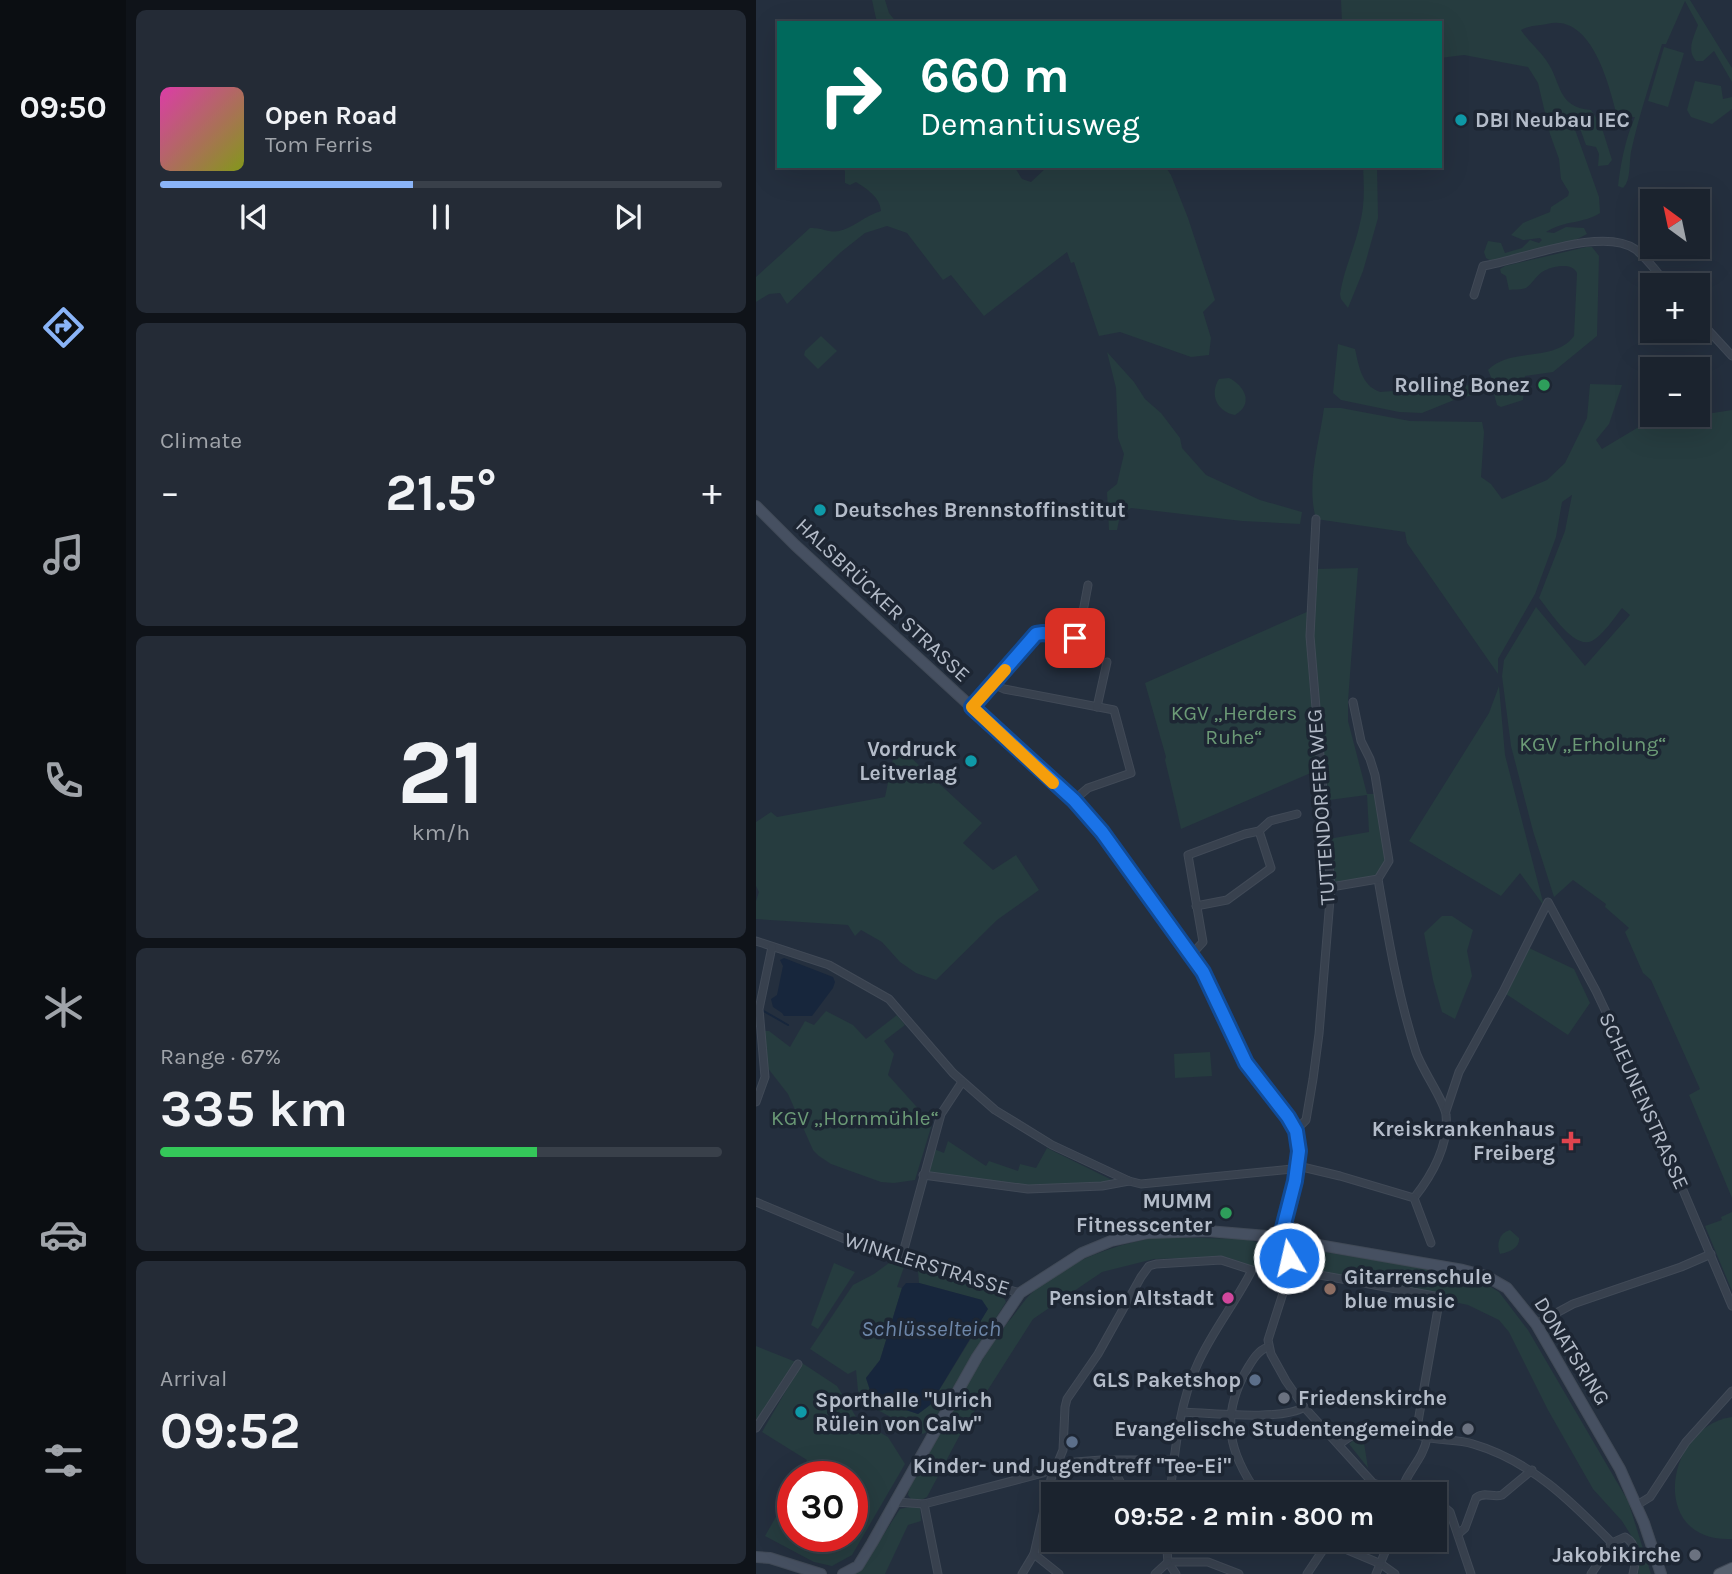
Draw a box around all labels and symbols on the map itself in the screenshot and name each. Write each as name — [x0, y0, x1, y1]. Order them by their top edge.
place label: DBI Neubau IEC — [1475, 108, 1630, 132]
marker: DBI Neubau IEC — [1453, 112, 1469, 128]
north arrow — [1640, 189, 1710, 259]
place label: Rolling Bonez — [1394, 373, 1530, 397]
marker: Rolling Bonez — [1536, 377, 1552, 393]
place label: Deutsches Brennstoffinstitut — [834, 498, 1126, 522]
marker: Deutsches Brennstoffinstitut — [812, 502, 828, 518]
street label: HALSBRÜCKER STRASSE — [791, 513, 975, 687]
pin — [1045, 608, 1105, 668]
park label: KGV „Herders Ruhe“ — [1171, 701, 1297, 749]
street label: TUTTENDORFER WEG — [1302, 708, 1340, 906]
park label: KGV „Erholung“ — [1519, 732, 1667, 756]
place label: Vordruck Leitverlag — [859, 737, 958, 785]
marker: Vordruck Leitverlag — [963, 753, 979, 769]
street label: SCHEUNENSTRASSE — [1594, 1009, 1694, 1193]
park label: KGV „Hornmühle“ — [771, 1106, 939, 1130]
place label: Kreiskrankenhaus Freiberg — [1372, 1117, 1555, 1165]
marker: Kreiskrankenhaus Freiberg — [1561, 1131, 1581, 1151]
place label: MUMM Fitnesscenter — [1076, 1189, 1213, 1237]
marker: MUMM Fitnesscenter — [1218, 1205, 1234, 1221]
position arrow — [1252, 1221, 1326, 1295]
street label: WINKLERSTRASSE — [841, 1227, 1013, 1301]
place label: Gitarrenschule blue music — [1344, 1265, 1492, 1313]
marker: Gitarrenschule blue music — [1322, 1281, 1338, 1297]
place label: Pension Altstadt — [1049, 1286, 1214, 1310]
marker: Pension Altstadt — [1220, 1290, 1236, 1306]
street label: DONATSRING — [1529, 1293, 1615, 1409]
water label: Schlüsselteich — [861, 1315, 1001, 1342]
place label: GLS Paketshop — [1093, 1368, 1241, 1392]
marker: GLS Paketshop — [1247, 1372, 1263, 1388]
place label: Friedenskirche — [1298, 1386, 1447, 1410]
place label: Sporthalle "Ulrich Rülein von Calw" — [815, 1388, 992, 1436]
marker: Friedenskirche — [1276, 1390, 1292, 1406]
marker: Sporthalle "Ulrich Rülein von Calw" — [793, 1404, 809, 1420]
place label: Evangelische Studentengemeinde — [1114, 1417, 1454, 1441]
marker: Evangelische Studentengemeinde — [1460, 1421, 1476, 1437]
marker: Kinder- und Jugendtreff "Tee-Ei" — [1064, 1434, 1080, 1450]
place label: Kinder- und Jugendtreff "Tee-Ei" — [913, 1454, 1231, 1478]
speed limit sign: 30 — [777, 1461, 868, 1552]
place label: Jakobikirche — [1552, 1543, 1681, 1567]
marker: Jakobikirche — [1687, 1547, 1703, 1563]

